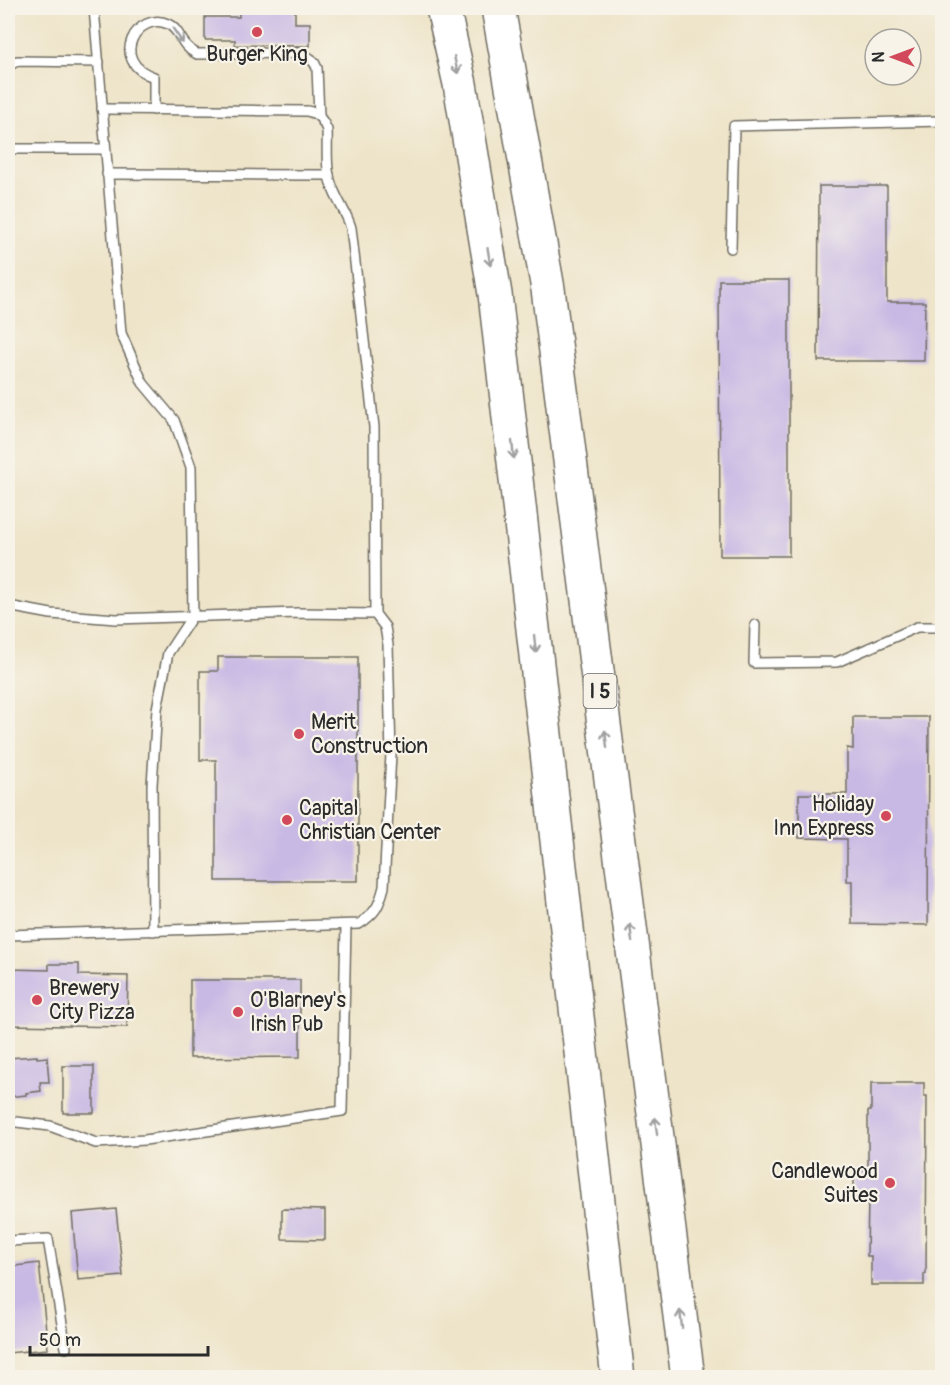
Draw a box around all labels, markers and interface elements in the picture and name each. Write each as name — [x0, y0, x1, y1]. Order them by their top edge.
marker: Burger King — [250, 25, 264, 39]
one-way arrow — [172, 27, 184, 43]
north arrow — [863, 27, 923, 87]
place label: Burger King — [206, 41, 308, 68]
text: N — [869, 51, 889, 62]
one-way arrow — [451, 54, 462, 74]
one-way arrow — [484, 246, 495, 266]
one-way arrow — [508, 440, 519, 460]
one-way arrow — [530, 634, 541, 653]
road number: I 5 — [584, 674, 616, 708]
place label: Merit Construction — [311, 709, 428, 760]
marker: Merit Construction — [292, 727, 306, 741]
one-way arrow — [600, 730, 611, 750]
place label: Holiday Inn Express — [773, 791, 875, 842]
place label: Capital Christian Center — [299, 795, 442, 846]
marker: Holiday Inn Express — [879, 809, 893, 823]
marker: Capital Christian Center — [280, 813, 294, 827]
one-way arrow — [625, 923, 636, 943]
place label: Brewery City Pizza — [49, 975, 135, 1026]
place label: O'Blarney's Irish Pub — [250, 987, 347, 1038]
marker: Brewery City Pizza — [30, 993, 44, 1007]
marker: O'Blarney's Irish Pub — [231, 1005, 245, 1019]
one-way arrow — [650, 1117, 661, 1136]
place label: Candlewood Suites — [771, 1158, 879, 1209]
marker: Candlewood Suites — [883, 1176, 897, 1190]
one-way arrow — [675, 1310, 686, 1330]
scale bar — [30, 1319, 208, 1357]
text: 50 m — [39, 1329, 81, 1352]

